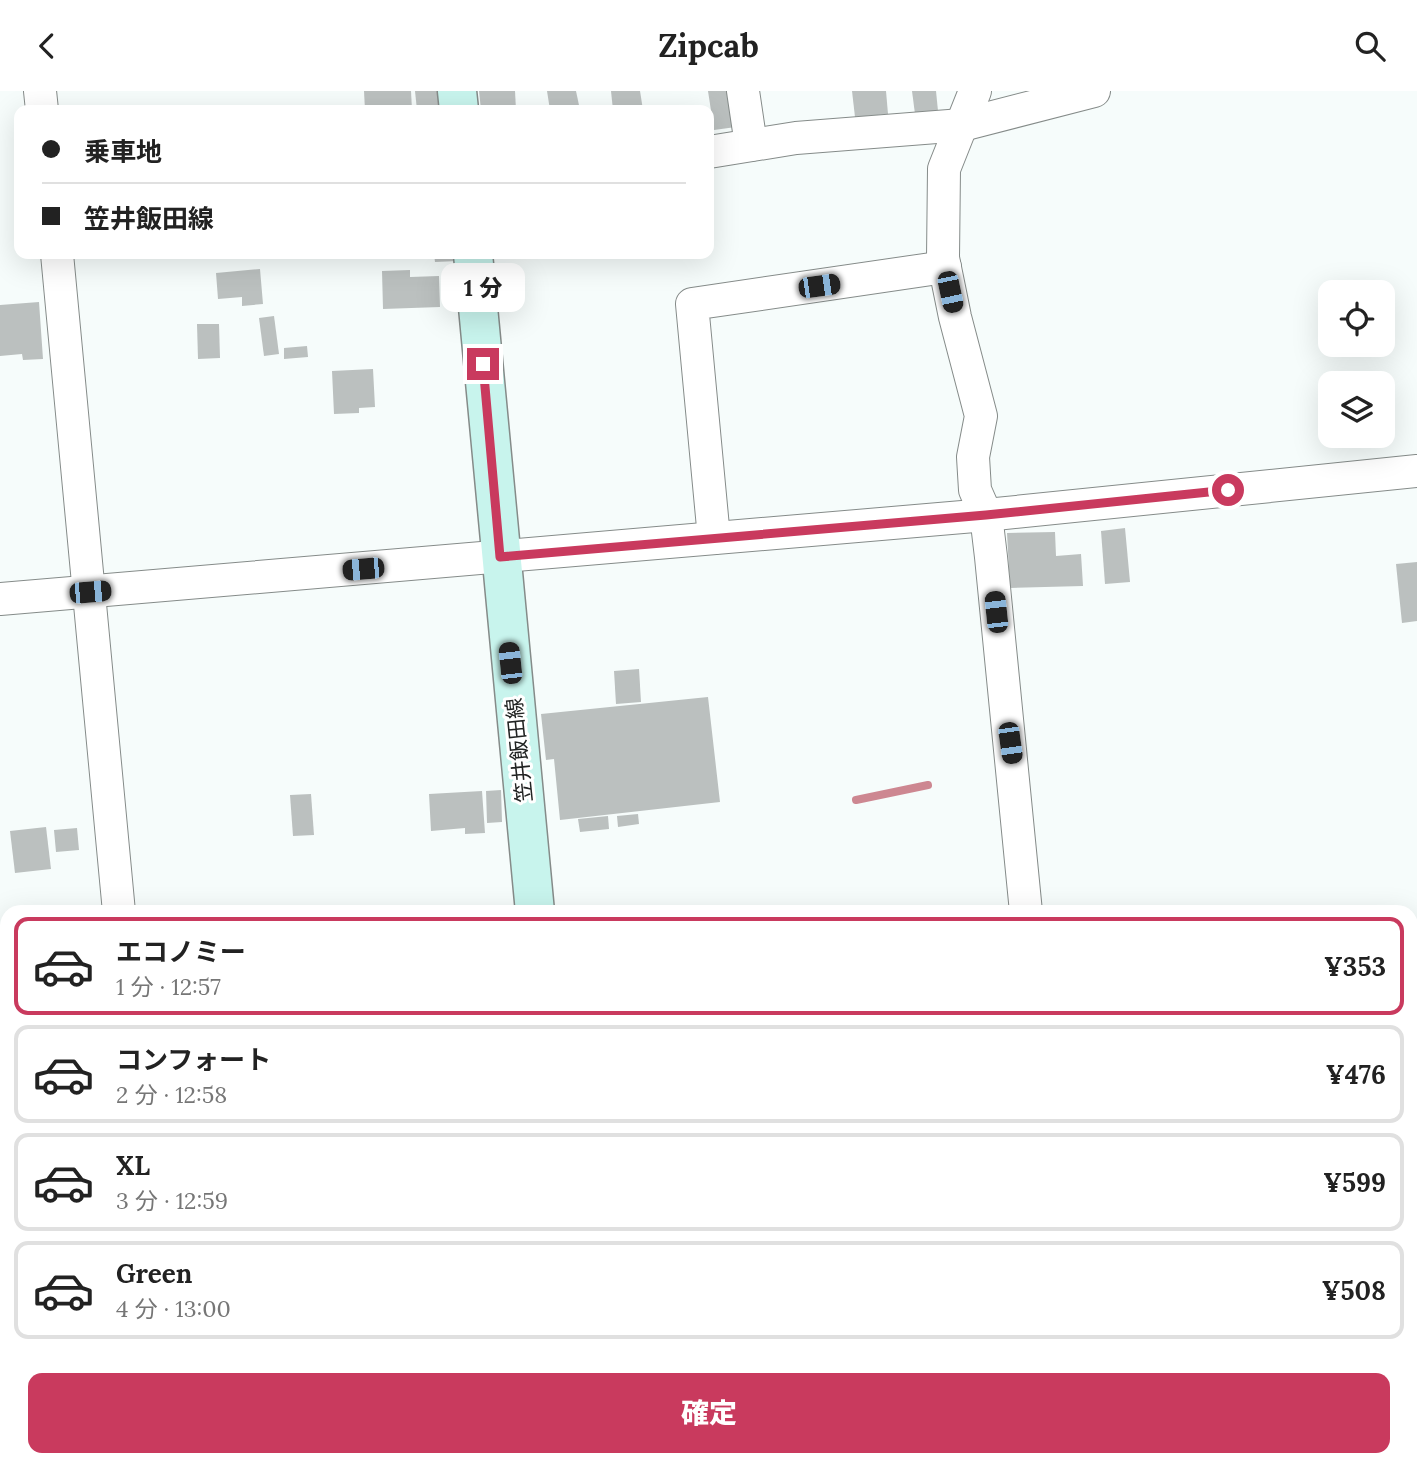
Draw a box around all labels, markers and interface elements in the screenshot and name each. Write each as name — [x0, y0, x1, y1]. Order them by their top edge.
text: Zipcab — [658, 25, 759, 66]
icon: back — [28, 27, 66, 65]
icon: search — [1351, 27, 1389, 65]
text: 乗車地 — [84, 135, 162, 168]
text: 笠井飯田線 — [84, 202, 214, 235]
callout: 1 分 — [441, 263, 525, 311]
car — [936, 269, 965, 315]
text: 1 分 — [464, 273, 502, 302]
car — [797, 273, 842, 299]
map controls — [1318, 280, 1395, 448]
button: locate — [1318, 280, 1395, 357]
route end — [467, 348, 499, 380]
button: layers — [1318, 371, 1395, 448]
route start — [1212, 474, 1244, 506]
car — [342, 557, 385, 581]
car — [69, 580, 112, 604]
car — [984, 590, 1009, 634]
car — [498, 641, 523, 685]
street label: 笠井飯田線 — [500, 696, 538, 804]
car — [997, 721, 1024, 765]
icon: car — [32, 935, 95, 998]
text: エコノミー — [116, 935, 246, 968]
text: ¥353 — [1324, 950, 1386, 983]
text: 1 分 · 12:57 — [116, 972, 221, 1001]
icon: car — [32, 1043, 95, 1106]
text: コンフォート — [116, 1043, 271, 1076]
text: ¥476 — [1326, 1058, 1386, 1091]
text: 2 分 · 12:58 — [116, 1080, 227, 1109]
text: XL — [116, 1149, 150, 1182]
icon: car — [32, 1151, 95, 1214]
text: ¥599 — [1323, 1166, 1386, 1199]
text: 3 分 · 12:59 — [116, 1186, 228, 1215]
text: Green — [116, 1257, 192, 1290]
icon: car — [32, 1259, 95, 1322]
text: ¥508 — [1322, 1274, 1386, 1307]
text: 4 分 · 13:00 — [116, 1294, 231, 1323]
button: 確定 — [28, 1373, 1390, 1453]

